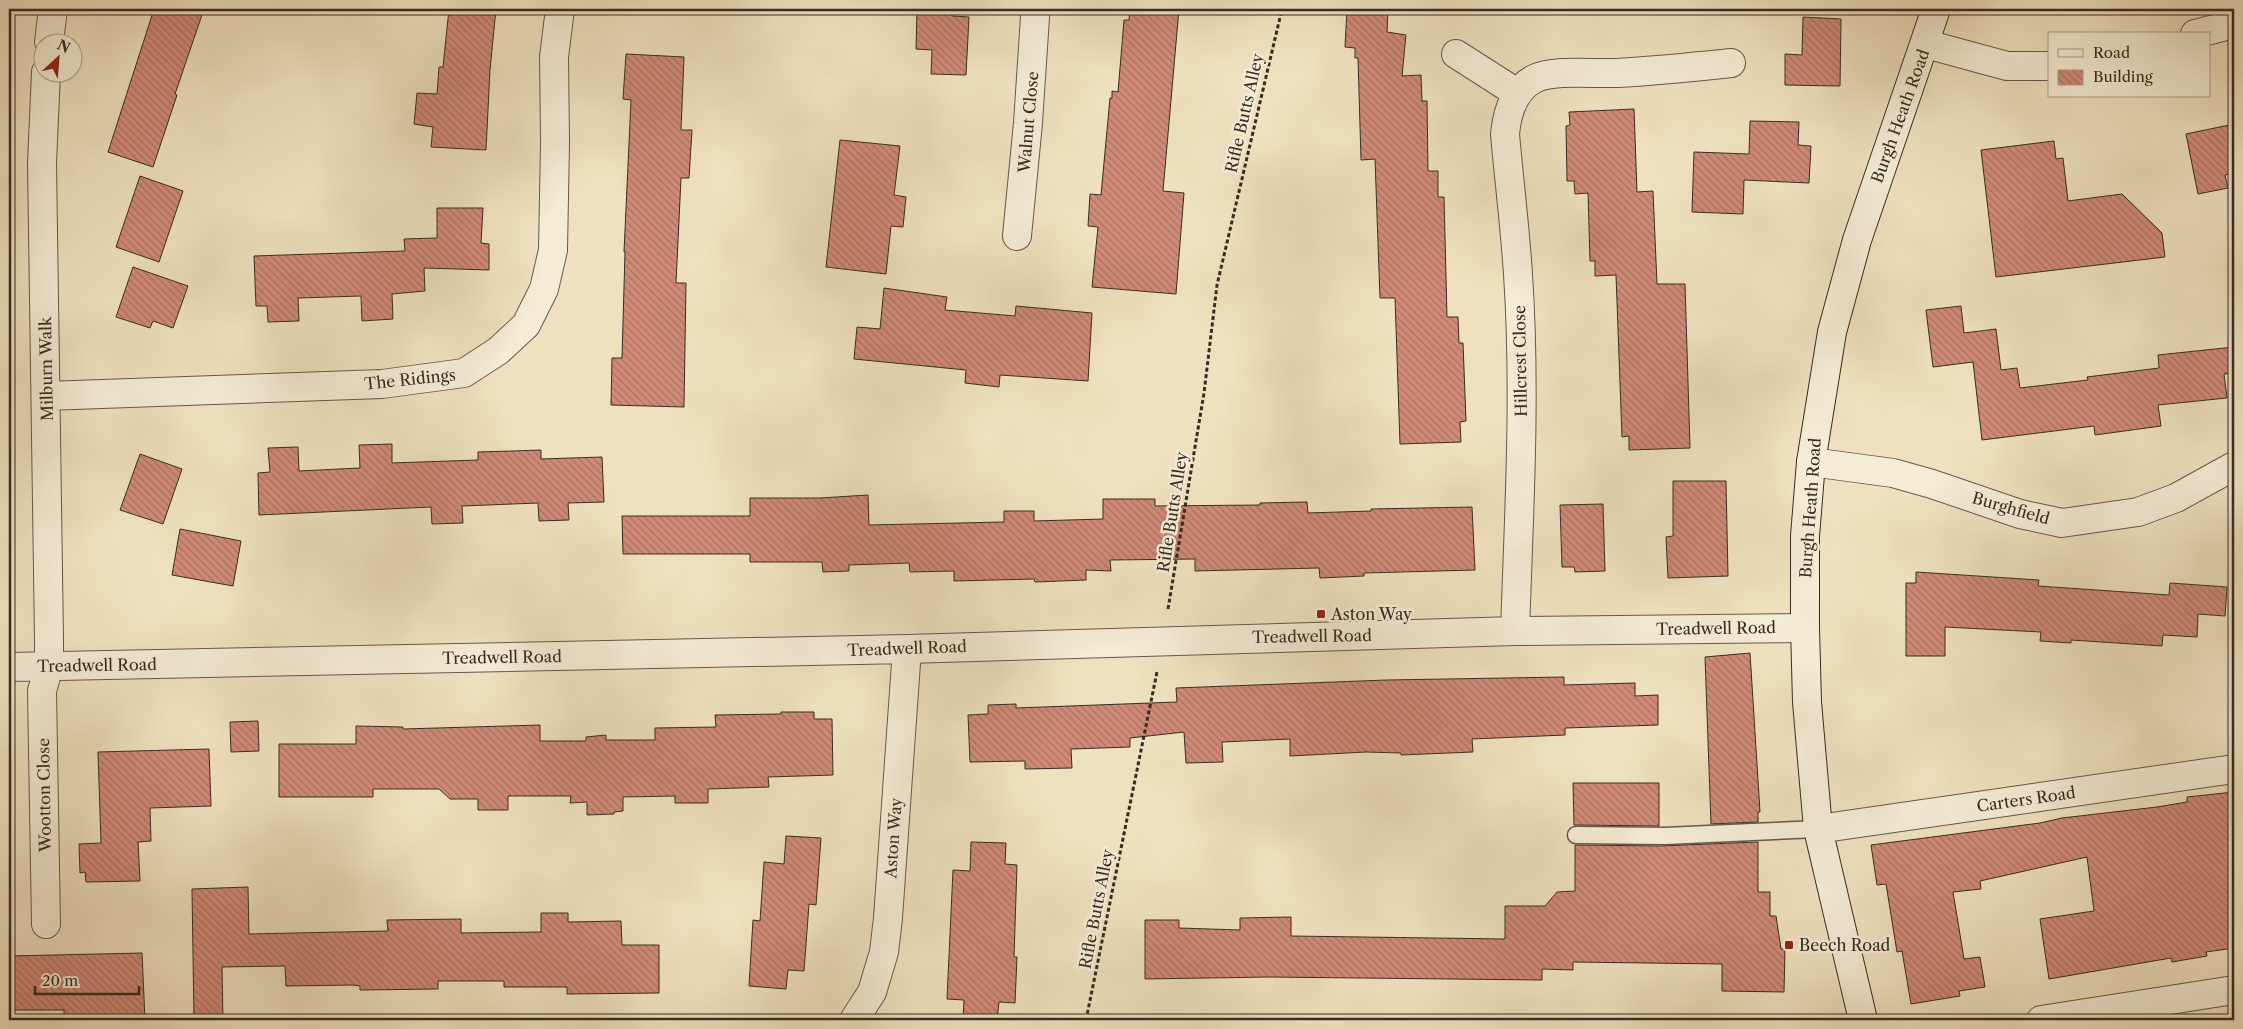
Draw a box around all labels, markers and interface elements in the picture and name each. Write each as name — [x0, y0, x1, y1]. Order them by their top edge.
north arrow — [32, 32, 82, 82]
legend — [2048, 32, 2210, 98]
text: N — [54, 36, 73, 57]
text: Road — [2093, 43, 2130, 62]
street label: Burgh Heath Road — [1867, 46, 1934, 186]
street label: Rifle Butts Alley — [1221, 50, 1268, 175]
text: Building — [2093, 67, 2153, 86]
street label: Walnut Close — [1014, 70, 1042, 175]
street label: Hillcrest Close — [1509, 305, 1531, 417]
street label: Milburn Walk — [35, 316, 57, 421]
street label: The Ridings — [363, 364, 457, 394]
street label: Burgh Heath Road — [1795, 437, 1825, 579]
street label: Rifle Butts Alley — [1153, 449, 1192, 574]
street label: Burghfield — [1970, 487, 2052, 529]
place label: Aston Way — [1330, 604, 1413, 624]
marker: Aston Way — [1315, 608, 1327, 620]
street label: Treadwell Road — [1656, 617, 1776, 639]
street label: Treadwell Road — [1252, 625, 1372, 647]
street label: Treadwell Road — [847, 636, 967, 660]
street label: Treadwell Road — [442, 646, 562, 668]
street label: Treadwell Road — [37, 654, 157, 676]
street label: Wootton Close — [33, 738, 55, 853]
street label: Carters Road — [1975, 782, 2077, 816]
street label: Aston Way — [880, 796, 906, 880]
street label: Rifle Butts Alley — [1075, 846, 1118, 971]
place label: Beech Road — [1799, 935, 1891, 955]
marker: Beech Road — [1783, 939, 1795, 951]
scale bar — [35, 964, 139, 996]
text: 20 m — [42, 971, 78, 990]

